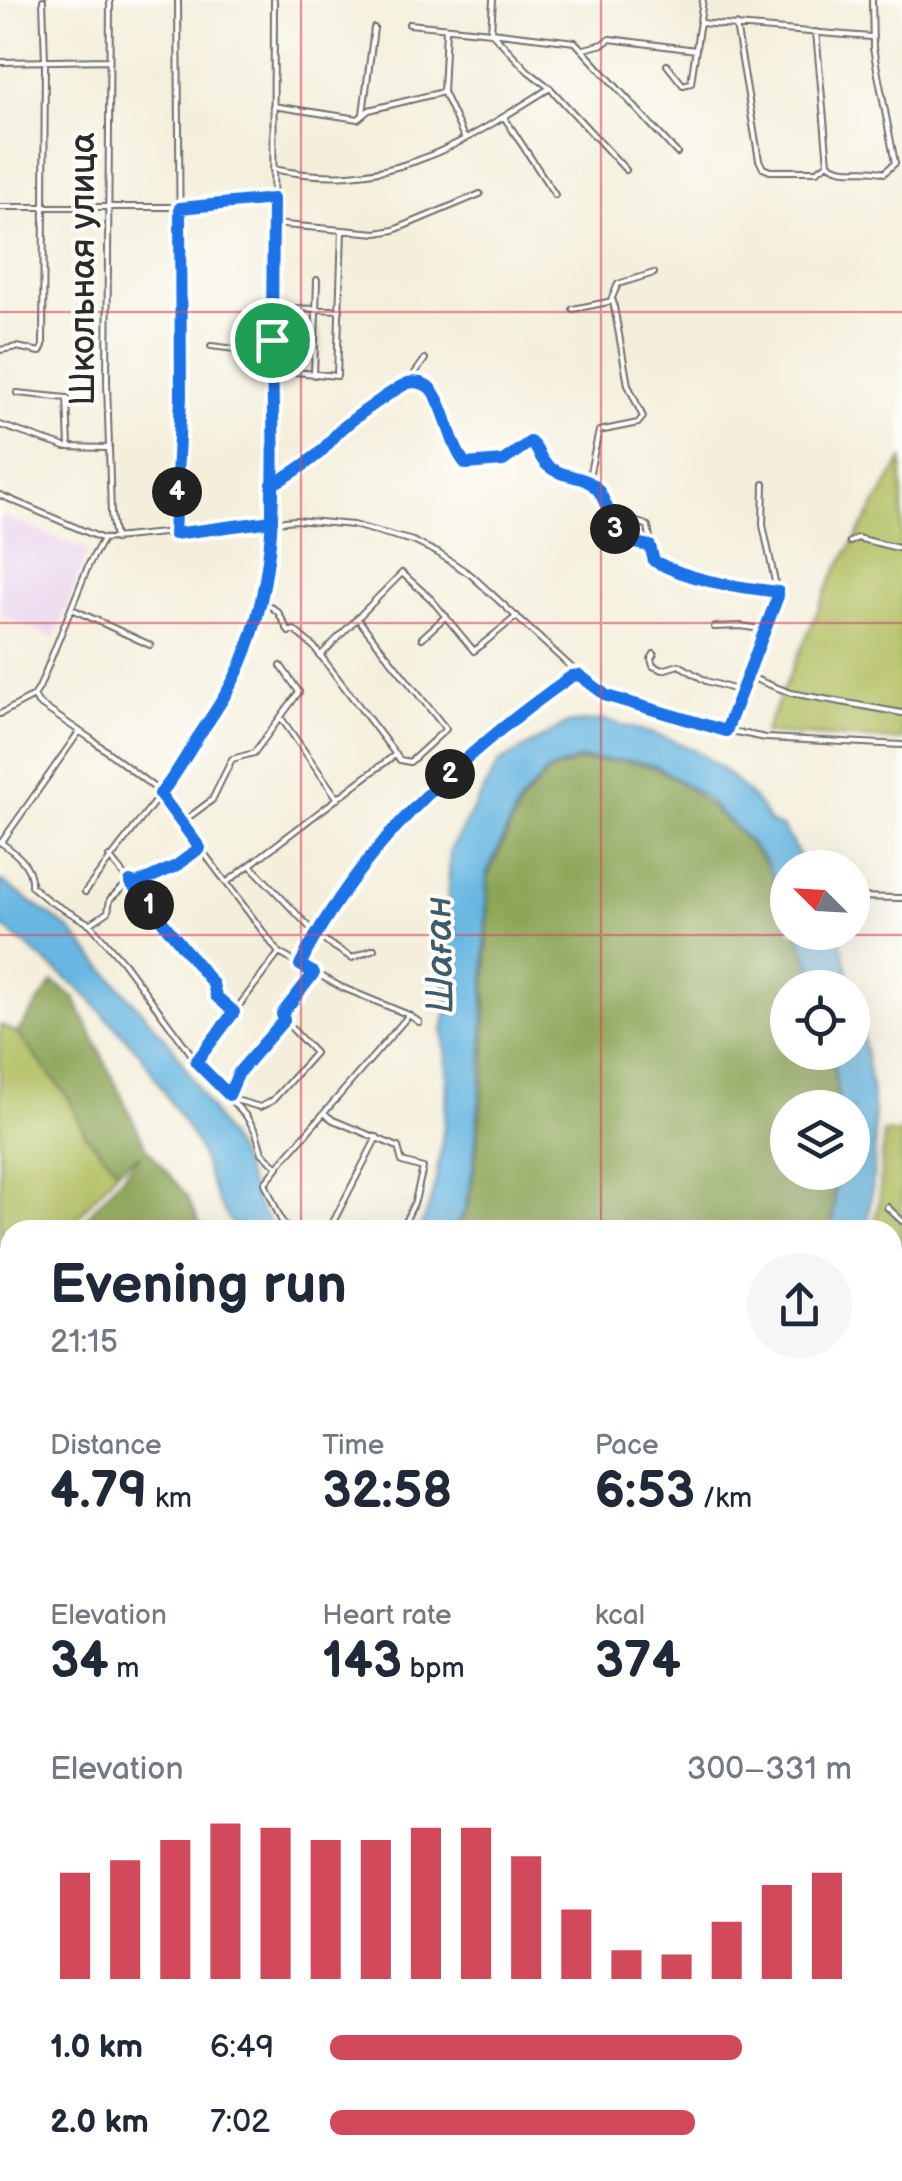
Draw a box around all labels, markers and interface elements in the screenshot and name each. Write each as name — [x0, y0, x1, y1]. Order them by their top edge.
street label: Школьная улица — [62, 132, 105, 406]
pin — [230, 298, 315, 383]
icon: arrive — [245, 313, 300, 368]
pin: 4 — [152, 467, 202, 517]
text: 4 — [169, 475, 185, 508]
pin: 3 — [590, 504, 640, 554]
text: 3 — [607, 512, 623, 545]
pin: 2 — [425, 749, 475, 799]
text: 2 — [442, 757, 458, 790]
north arrow — [770, 850, 870, 950]
map controls — [770, 850, 870, 1190]
pin: 1 — [124, 880, 174, 930]
text: 1 — [143, 888, 155, 921]
water label: Шаған — [416, 896, 464, 1014]
button: locate — [770, 970, 870, 1070]
button: layers — [770, 1090, 870, 1190]
text: Evening run — [50, 1252, 347, 1319]
button: share — [747, 1253, 852, 1358]
text: 21:15 — [50, 1323, 118, 1362]
text: Distance — [50, 1429, 162, 1462]
text: Time — [322, 1429, 384, 1462]
text: Pace — [595, 1429, 659, 1462]
text: 4.79 — [50, 1462, 147, 1522]
text: 32:58 — [322, 1462, 452, 1522]
text: 6:53 — [595, 1462, 695, 1522]
text: km — [147, 1482, 192, 1515]
text: /km — [695, 1482, 752, 1515]
text: Elevation — [50, 1599, 167, 1632]
text: Heart rate — [322, 1599, 452, 1632]
text: kcal — [595, 1599, 645, 1632]
text: 34 — [50, 1632, 109, 1692]
text: 143 — [322, 1632, 402, 1692]
text: 374 — [595, 1632, 681, 1692]
text: m — [109, 1652, 139, 1685]
text: bpm — [402, 1652, 465, 1685]
text: Elevation — [50, 1750, 183, 1789]
text: 300–331 m — [687, 1750, 852, 1789]
text: 1.0 km — [50, 2028, 143, 2067]
text: 6:49 — [210, 2028, 274, 2067]
text: 2.0 km — [50, 2103, 149, 2142]
text: 7:02 — [210, 2103, 270, 2142]

